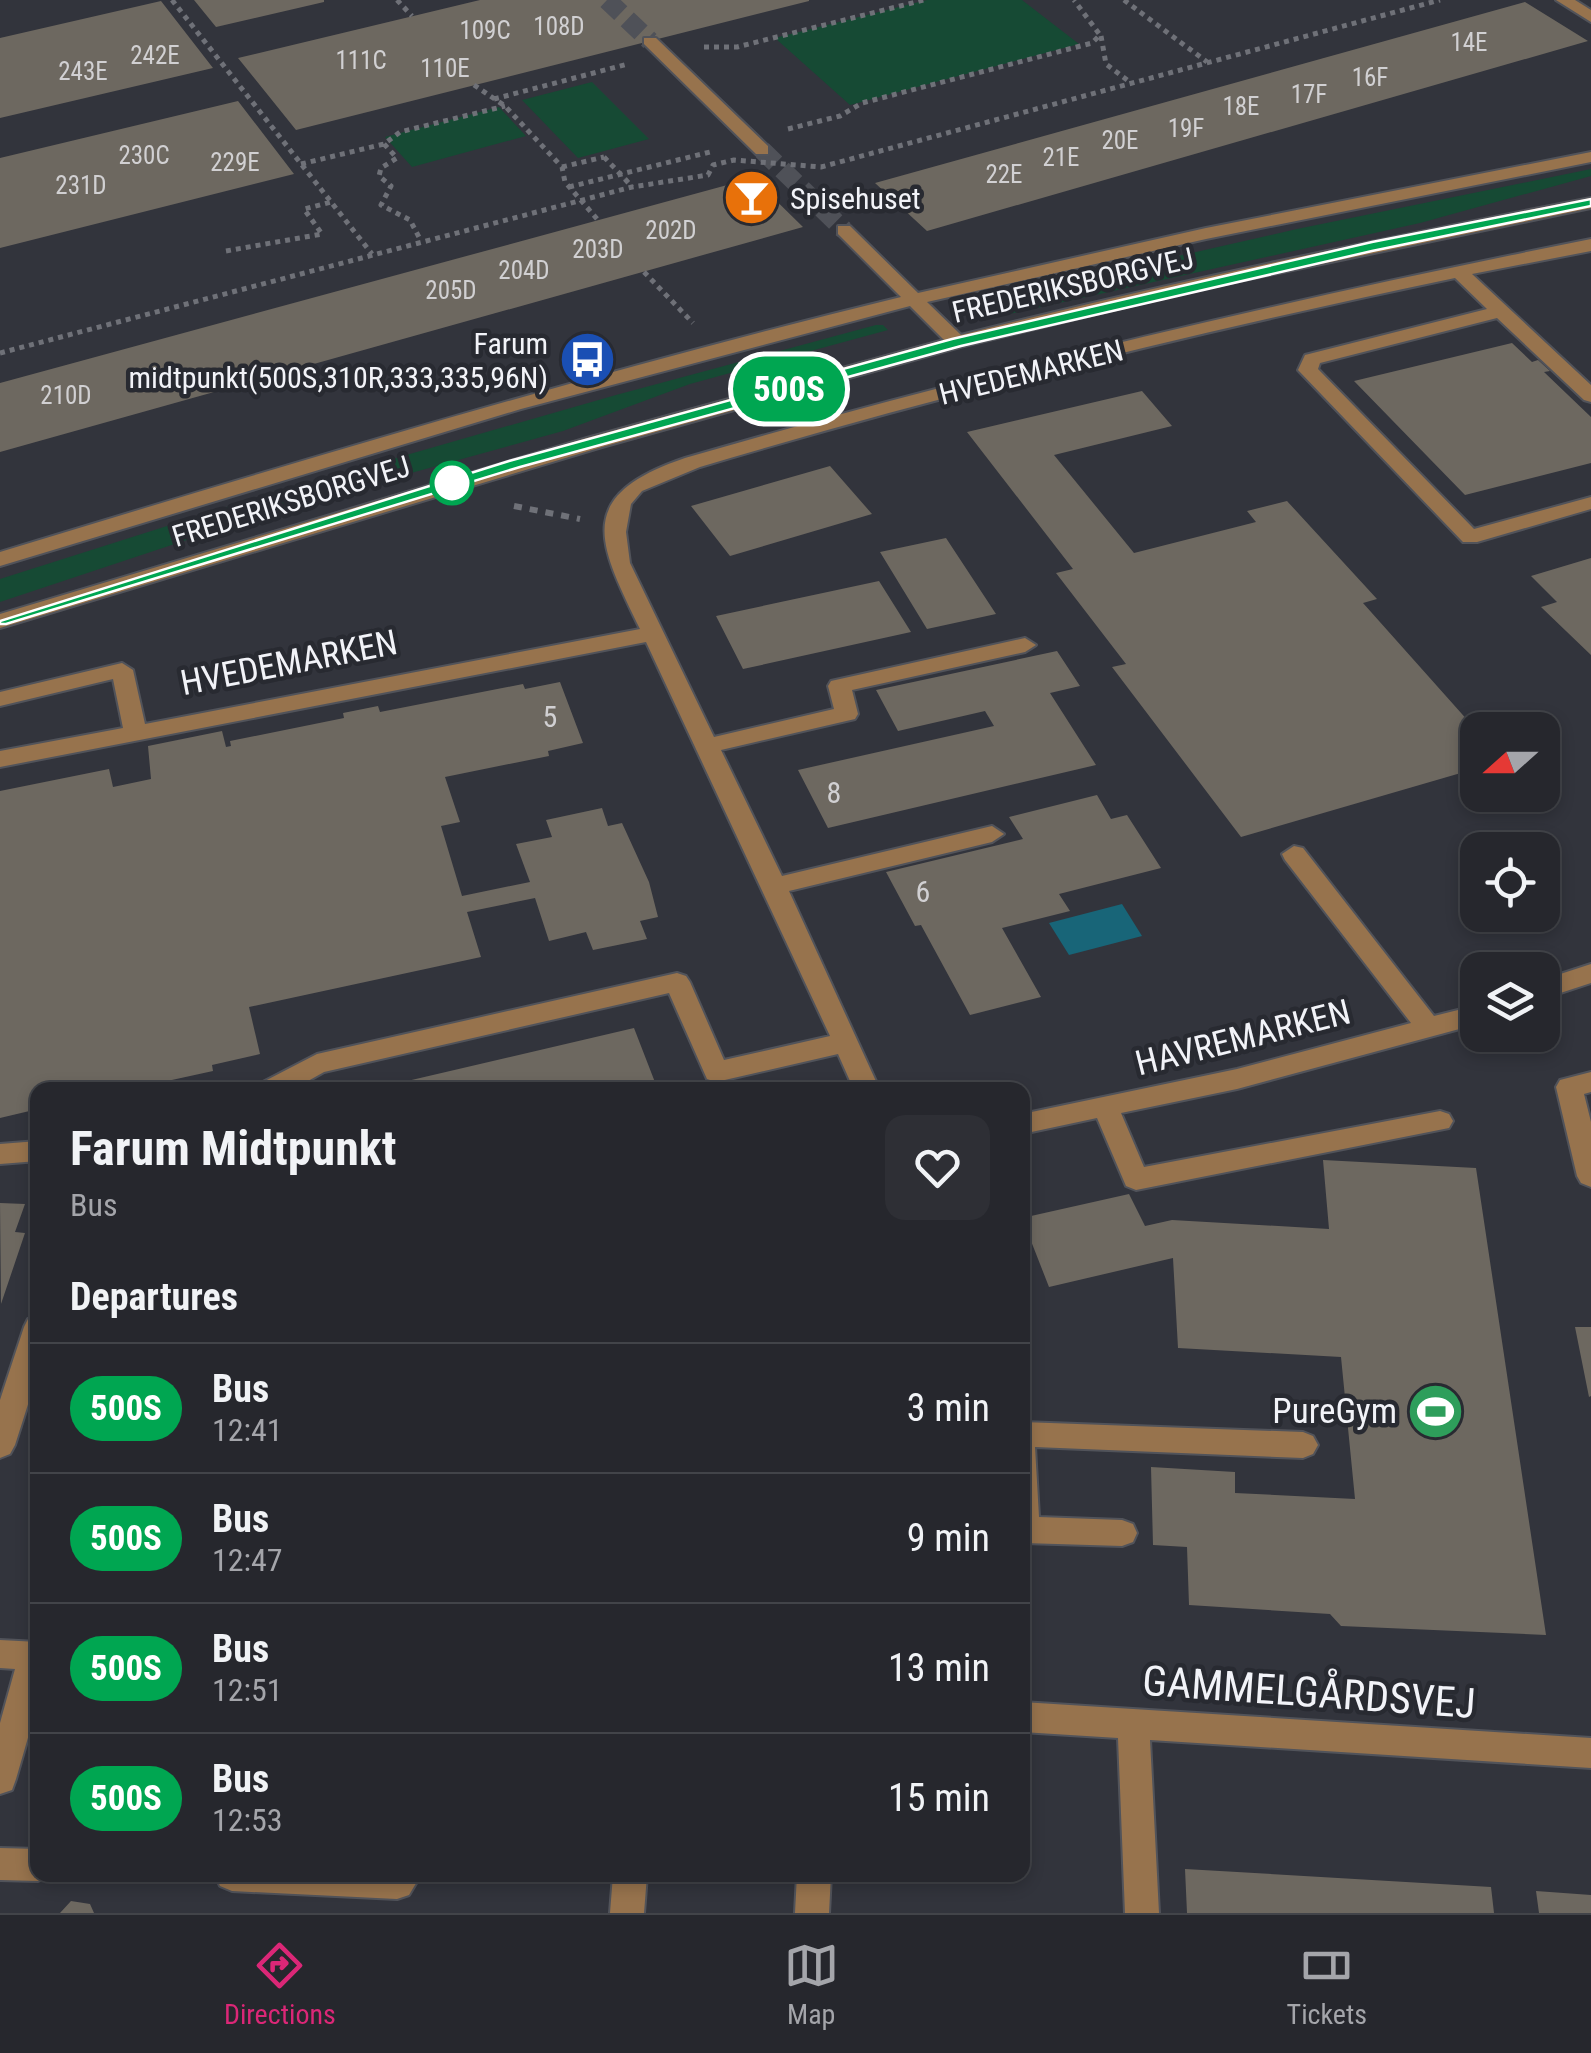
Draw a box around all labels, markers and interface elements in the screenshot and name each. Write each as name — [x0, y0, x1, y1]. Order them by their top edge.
house number: 108D — [533, 12, 585, 41]
house number: 109C — [459, 16, 511, 45]
house number: 14E — [1450, 28, 1488, 57]
house number: 242E — [130, 41, 180, 70]
house number: 111C — [335, 46, 387, 75]
house number: 110E — [420, 54, 470, 83]
house number: 243E — [58, 57, 108, 86]
house number: 16F — [1352, 63, 1388, 92]
house number: 17F — [1291, 80, 1327, 109]
house number: 18E — [1222, 92, 1260, 121]
house number: 19F — [1168, 114, 1204, 143]
house number: 20E — [1101, 126, 1139, 155]
house number: 230C — [118, 141, 170, 170]
house number: 21E — [1042, 143, 1080, 172]
house number: 229E — [210, 148, 260, 177]
house number: 22E — [985, 160, 1023, 189]
bar icon: Spisehuset — [721, 168, 781, 228]
house number: 231D — [55, 171, 107, 200]
place label: Spisehuset — [790, 181, 921, 216]
house number: 202D — [645, 216, 697, 245]
house number: 203D — [572, 235, 624, 264]
street label: FREDERIKSBORGVEJ — [949, 240, 1197, 330]
house number: 204D — [498, 256, 550, 285]
house number: 205D — [425, 276, 477, 305]
place label: Farum midtpunkt(500S,310R,333,335,96N) — [129, 326, 548, 395]
bus stop icon: Farum midtpunkt(500S,310R,333,335,96N) — [557, 330, 617, 390]
street label: HVEDEMARKEN — [935, 332, 1127, 412]
line badge: 500S — [719, 356, 859, 422]
text: 500S — [753, 369, 825, 410]
house number: 210D — [40, 381, 92, 410]
street label: FREDERIKSBORGVEJ — [168, 448, 414, 554]
unlabelled marker — [431, 462, 473, 504]
street label: HVEDEMARKEN — [177, 622, 401, 704]
house number: 5 — [543, 699, 557, 734]
north arrow — [1460, 712, 1560, 812]
map controls — [1460, 712, 1560, 1052]
house number: 8 — [827, 775, 841, 810]
button: locate — [1460, 832, 1560, 932]
house number: 6 — [916, 874, 930, 909]
button: layers — [1460, 952, 1560, 1052]
street label: HAVREMARKEN — [1131, 991, 1355, 1085]
button: heart — [885, 1115, 990, 1220]
text: Farum Midtpunkt — [70, 1120, 396, 1177]
text: Bus — [70, 1186, 118, 1224]
text: Departures — [70, 1275, 238, 1319]
text: Bus — [212, 1367, 269, 1411]
sports icon: PureGym — [1406, 1381, 1466, 1441]
text: 3 min — [907, 1386, 990, 1430]
text: 500S — [90, 1388, 162, 1429]
place label: PureGym — [1272, 1391, 1397, 1432]
text: 12:41 — [212, 1411, 283, 1449]
text: Bus — [212, 1497, 269, 1541]
text: 9 min — [907, 1516, 990, 1560]
text: 500S — [90, 1518, 162, 1559]
text: 12:47 — [212, 1541, 283, 1579]
text: Bus — [212, 1627, 269, 1671]
text: 13 min — [888, 1646, 990, 1690]
text: 500S — [90, 1648, 162, 1689]
street label: GAMMELGÅRDSVEJ — [1141, 1654, 1477, 1728]
text: 12:51 — [212, 1671, 283, 1709]
text: Bus — [212, 1757, 269, 1801]
text: 15 min — [888, 1776, 990, 1820]
text: 500S — [90, 1778, 162, 1819]
text: 12:53 — [212, 1801, 283, 1839]
tab: Directions — [224, 1938, 336, 2031]
tab: Map — [784, 1938, 839, 2031]
tab: Tickets — [1287, 1938, 1367, 2031]

